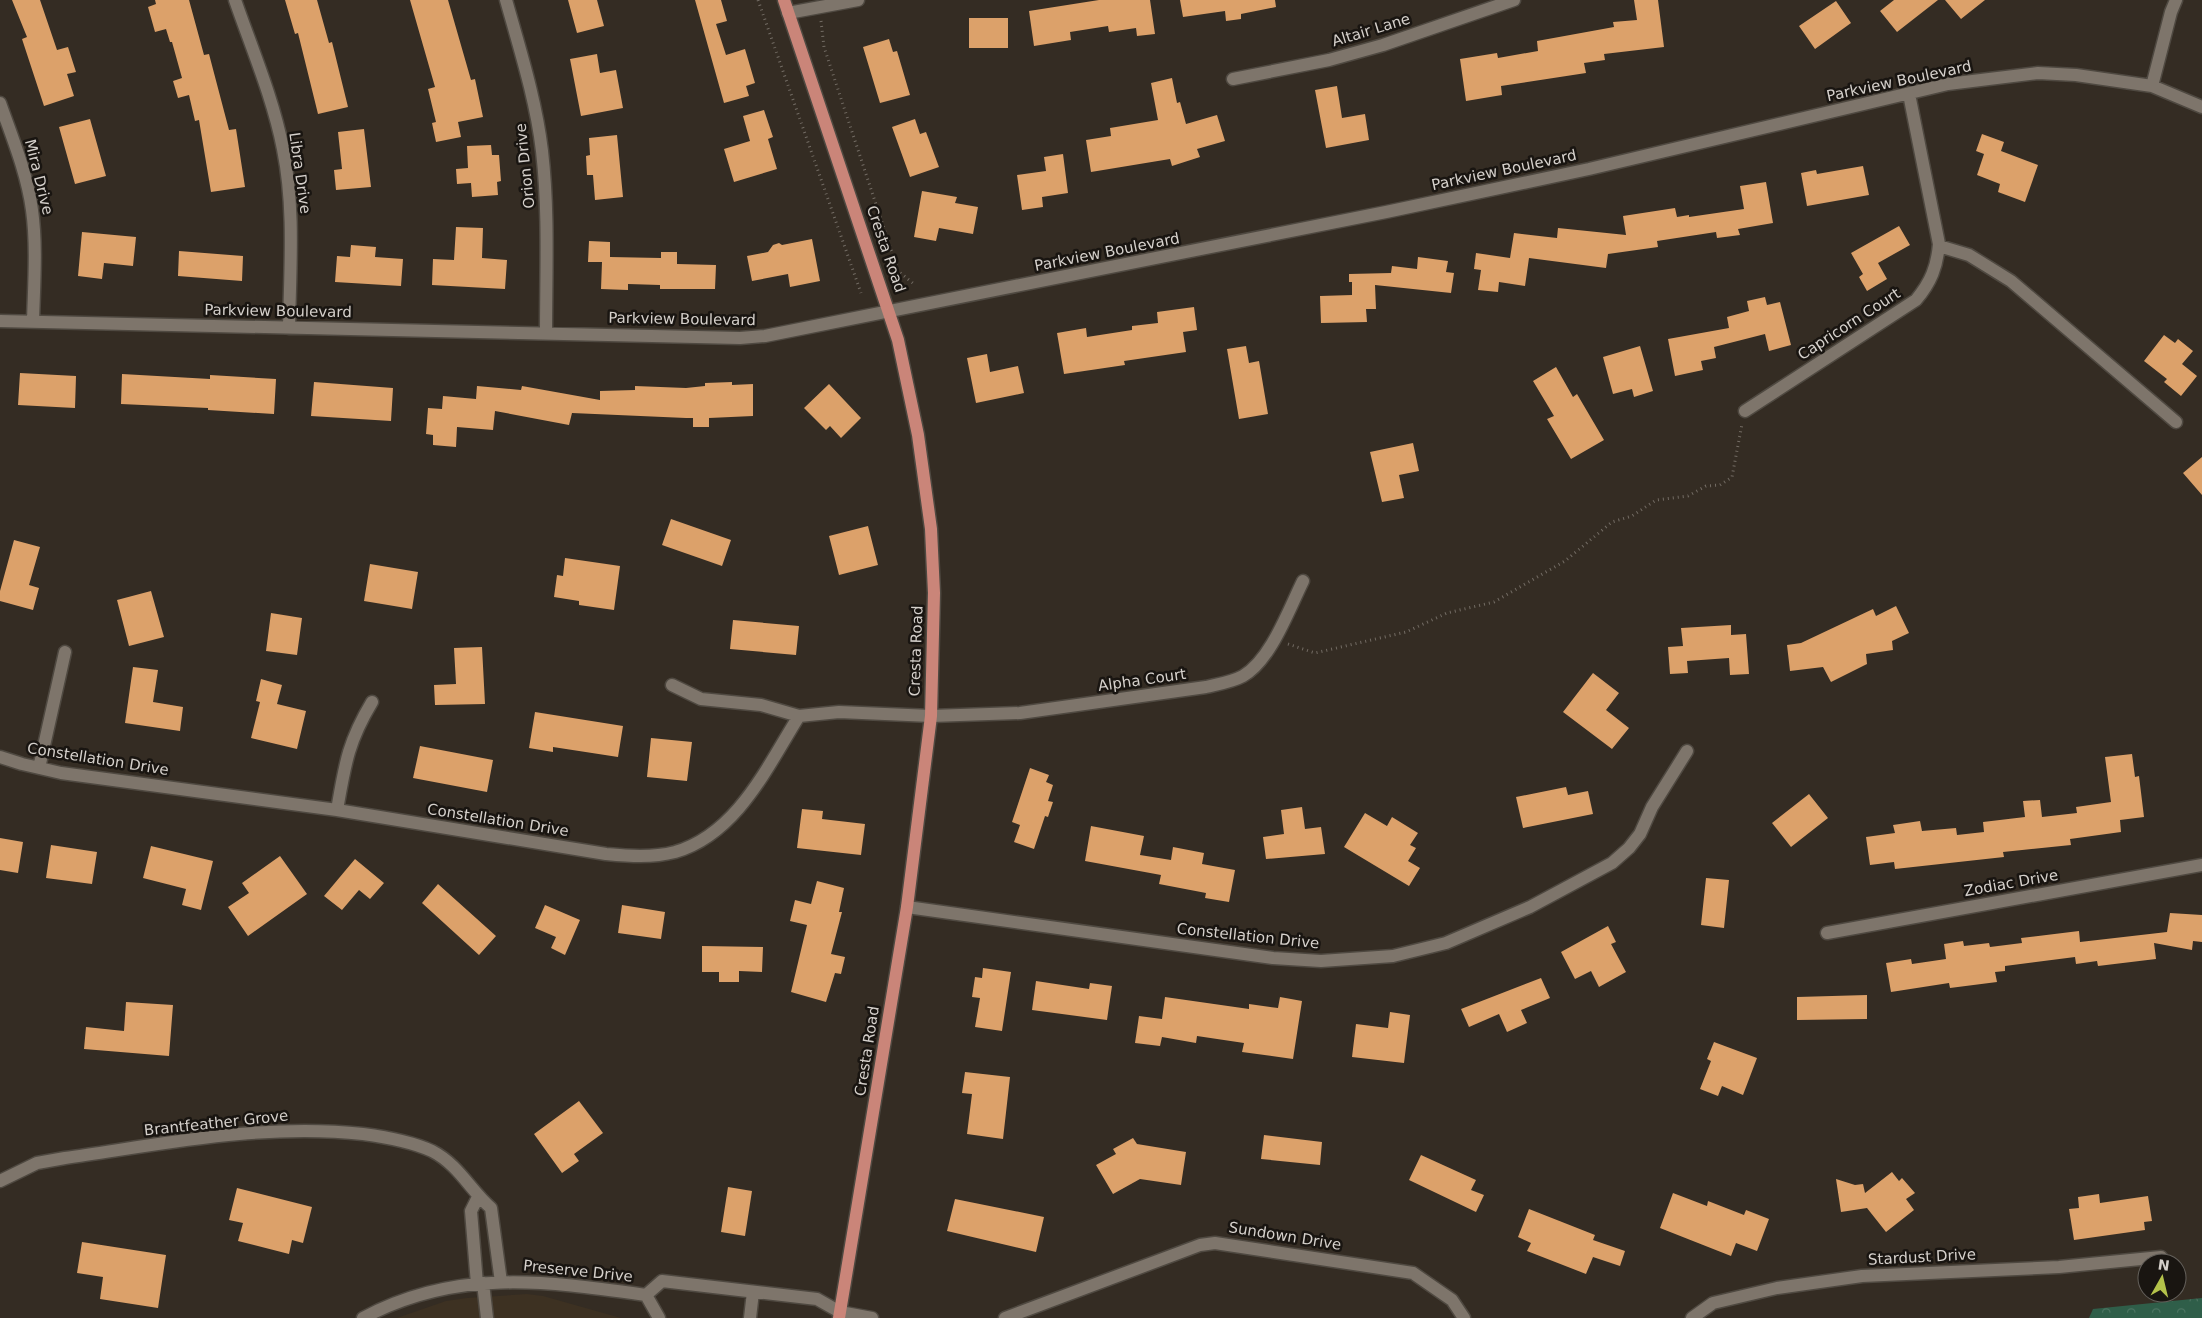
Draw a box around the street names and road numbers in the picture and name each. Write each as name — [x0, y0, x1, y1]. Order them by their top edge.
street label: Altair Lane — [1330, 10, 1412, 50]
street label: Parkview Boulevard — [1825, 57, 1973, 105]
street label: Orion Drive — [512, 122, 538, 210]
street label: Libra Drive — [285, 131, 315, 215]
street label: Mira Drive — [21, 137, 57, 217]
street label: Parkview Boulevard — [1430, 146, 1578, 194]
street label: Cresta Road — [863, 203, 909, 295]
street label: Parkview Boulevard — [1033, 229, 1181, 275]
street label: Capricorn Court — [1794, 284, 1904, 364]
street label: Parkview Boulevard — [204, 301, 352, 321]
street label: Parkview Boulevard — [608, 309, 756, 329]
street label: Cresta Road — [905, 605, 927, 697]
street label: Alpha Court — [1097, 665, 1187, 695]
street label: Constellation Drive — [26, 739, 170, 779]
street label: Constellation Drive — [426, 800, 570, 840]
street label: Zodiac Drive — [1962, 866, 2060, 900]
street label: Constellation Drive — [1176, 920, 1320, 952]
street label: Cresta Road — [851, 1005, 883, 1097]
street label: Brantfeather Grove — [143, 1106, 289, 1140]
street label: Sundown Drive — [1227, 1218, 1343, 1254]
street label: Stardust Drive — [1868, 1245, 1976, 1269]
street label: Preserve Drive — [522, 1256, 634, 1286]

